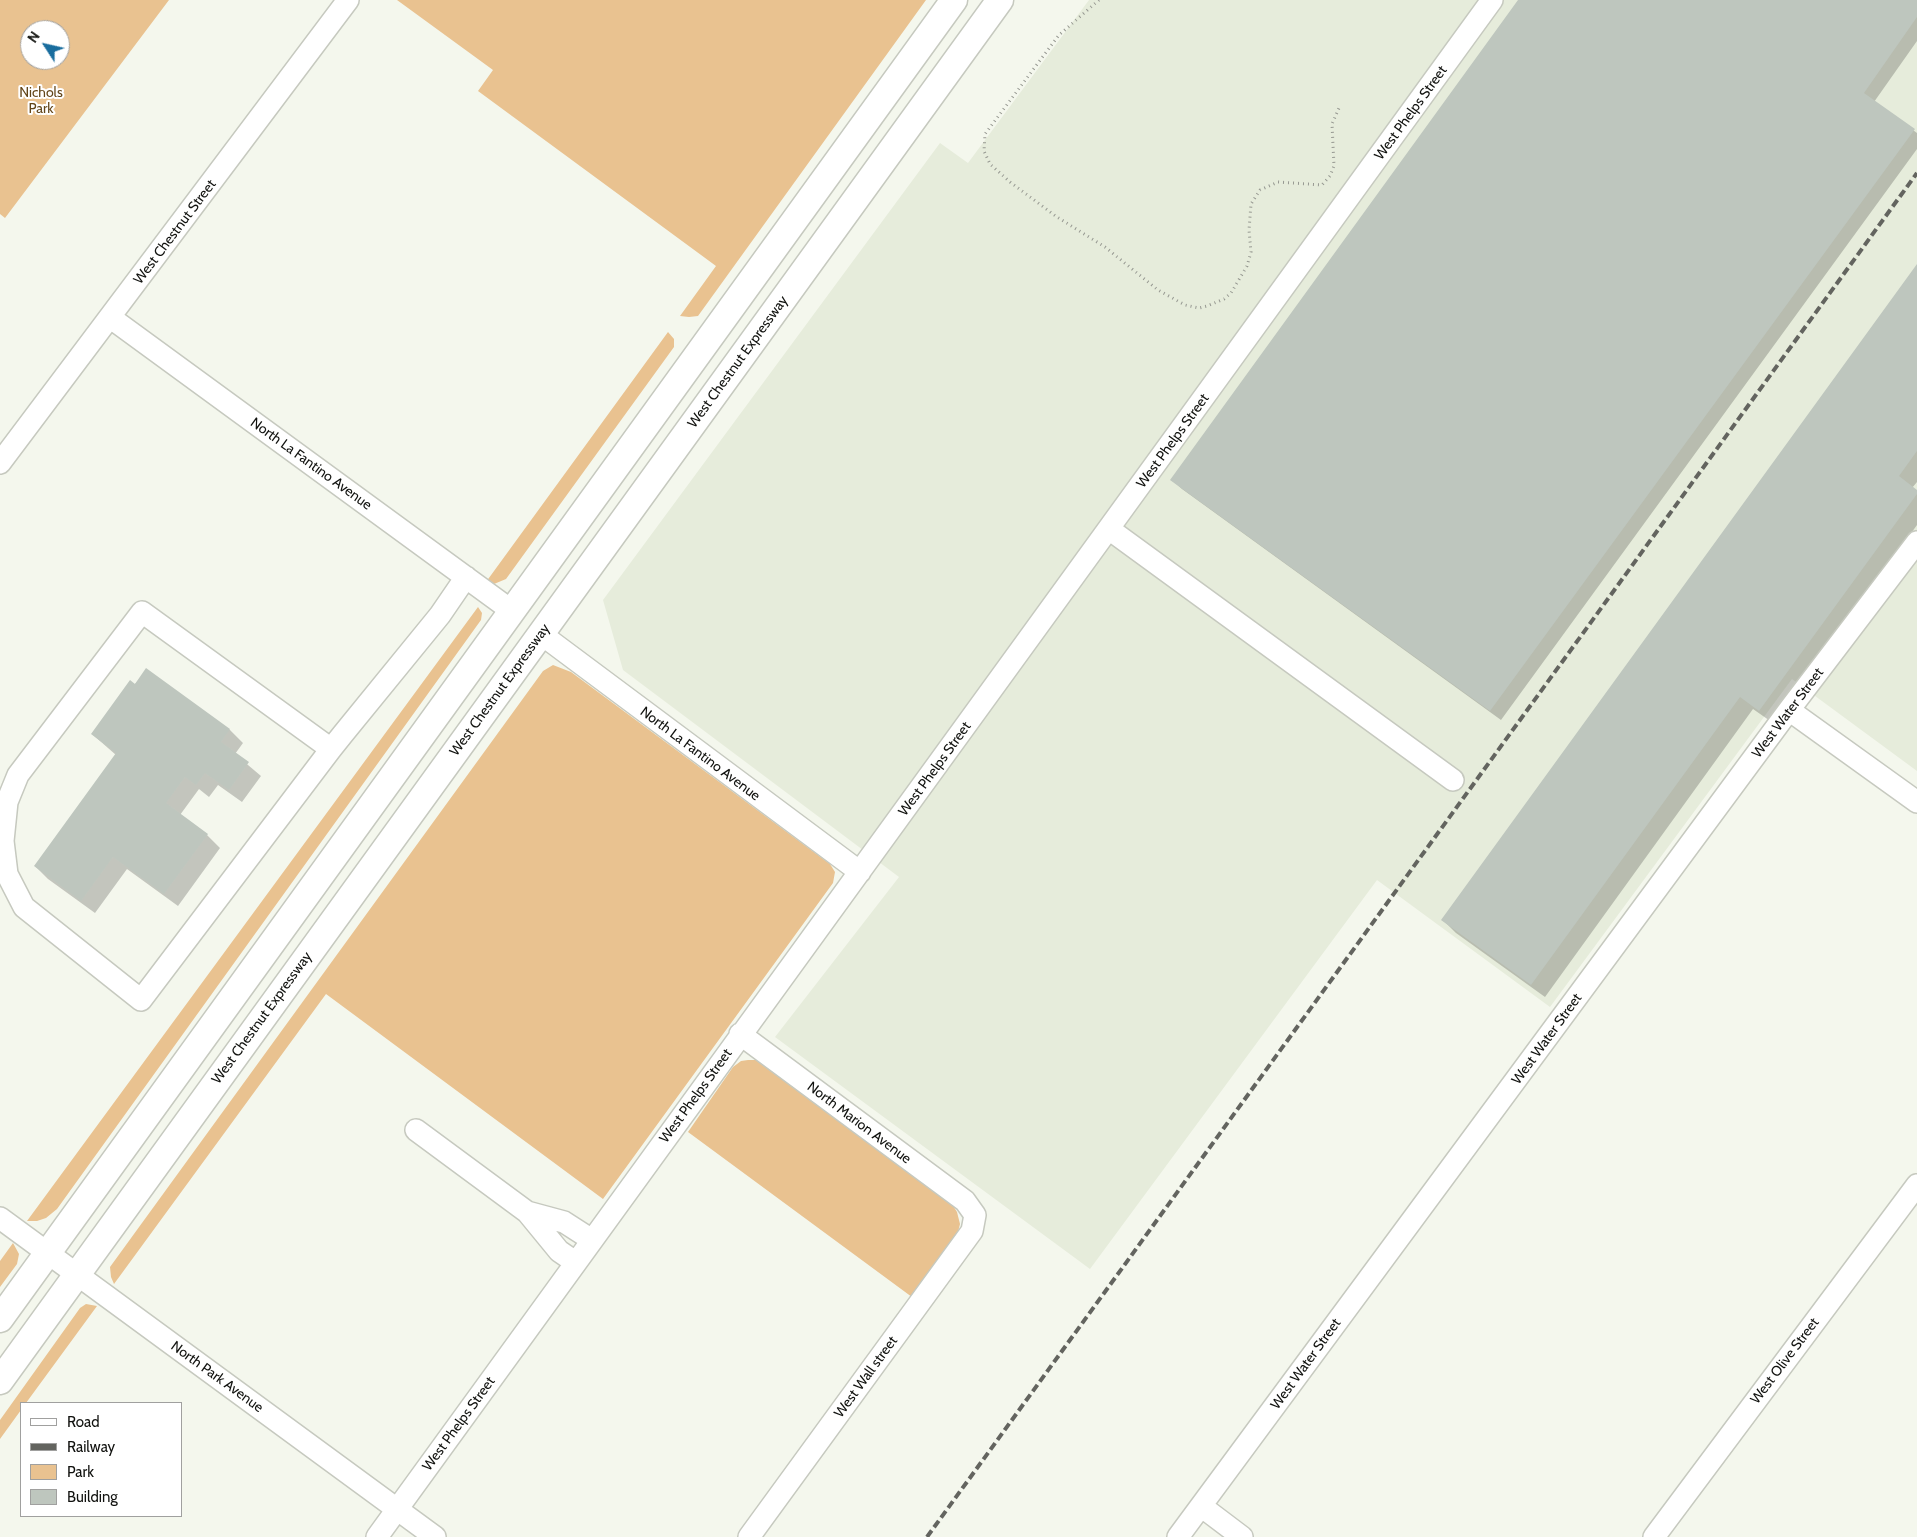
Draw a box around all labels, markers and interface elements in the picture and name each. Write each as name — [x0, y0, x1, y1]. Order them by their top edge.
north arrow — [20, 20, 70, 70]
text: N — [23, 28, 44, 46]
street label: West Phelps Street — [1371, 63, 1451, 163]
park label: Nichols Park — [19, 85, 63, 118]
street label: West Chestnut Street — [130, 176, 220, 288]
street label: West Chestnut Expressway — [684, 293, 792, 431]
street label: West Phelps Street — [1133, 391, 1213, 491]
street label: North La Fantino Avenue — [247, 414, 375, 514]
street label: West Chestnut Expressway — [446, 621, 554, 759]
street label: West Water Street — [1749, 665, 1827, 761]
street label: North La Fantino Avenue — [637, 703, 763, 805]
street label: West Phelps Street — [895, 719, 975, 819]
street label: West Chestnut Expressway — [208, 949, 316, 1087]
street label: West Water Street — [1508, 990, 1586, 1088]
street label: West Phelps Street — [656, 1046, 736, 1146]
street label: North Marion Avenue — [804, 1078, 914, 1168]
street label: West Water Street — [1267, 1315, 1345, 1413]
street label: West Olive Street — [1747, 1315, 1823, 1407]
street label: West Wall street — [831, 1333, 901, 1421]
street label: North Park Avenue — [168, 1338, 266, 1416]
street label: West Phelps Street — [419, 1374, 499, 1474]
legend — [20, 1402, 182, 1517]
text: Road — [67, 1413, 100, 1431]
text: Railway — [67, 1438, 115, 1456]
text: Park — [67, 1463, 94, 1481]
text: Building — [67, 1488, 118, 1506]

